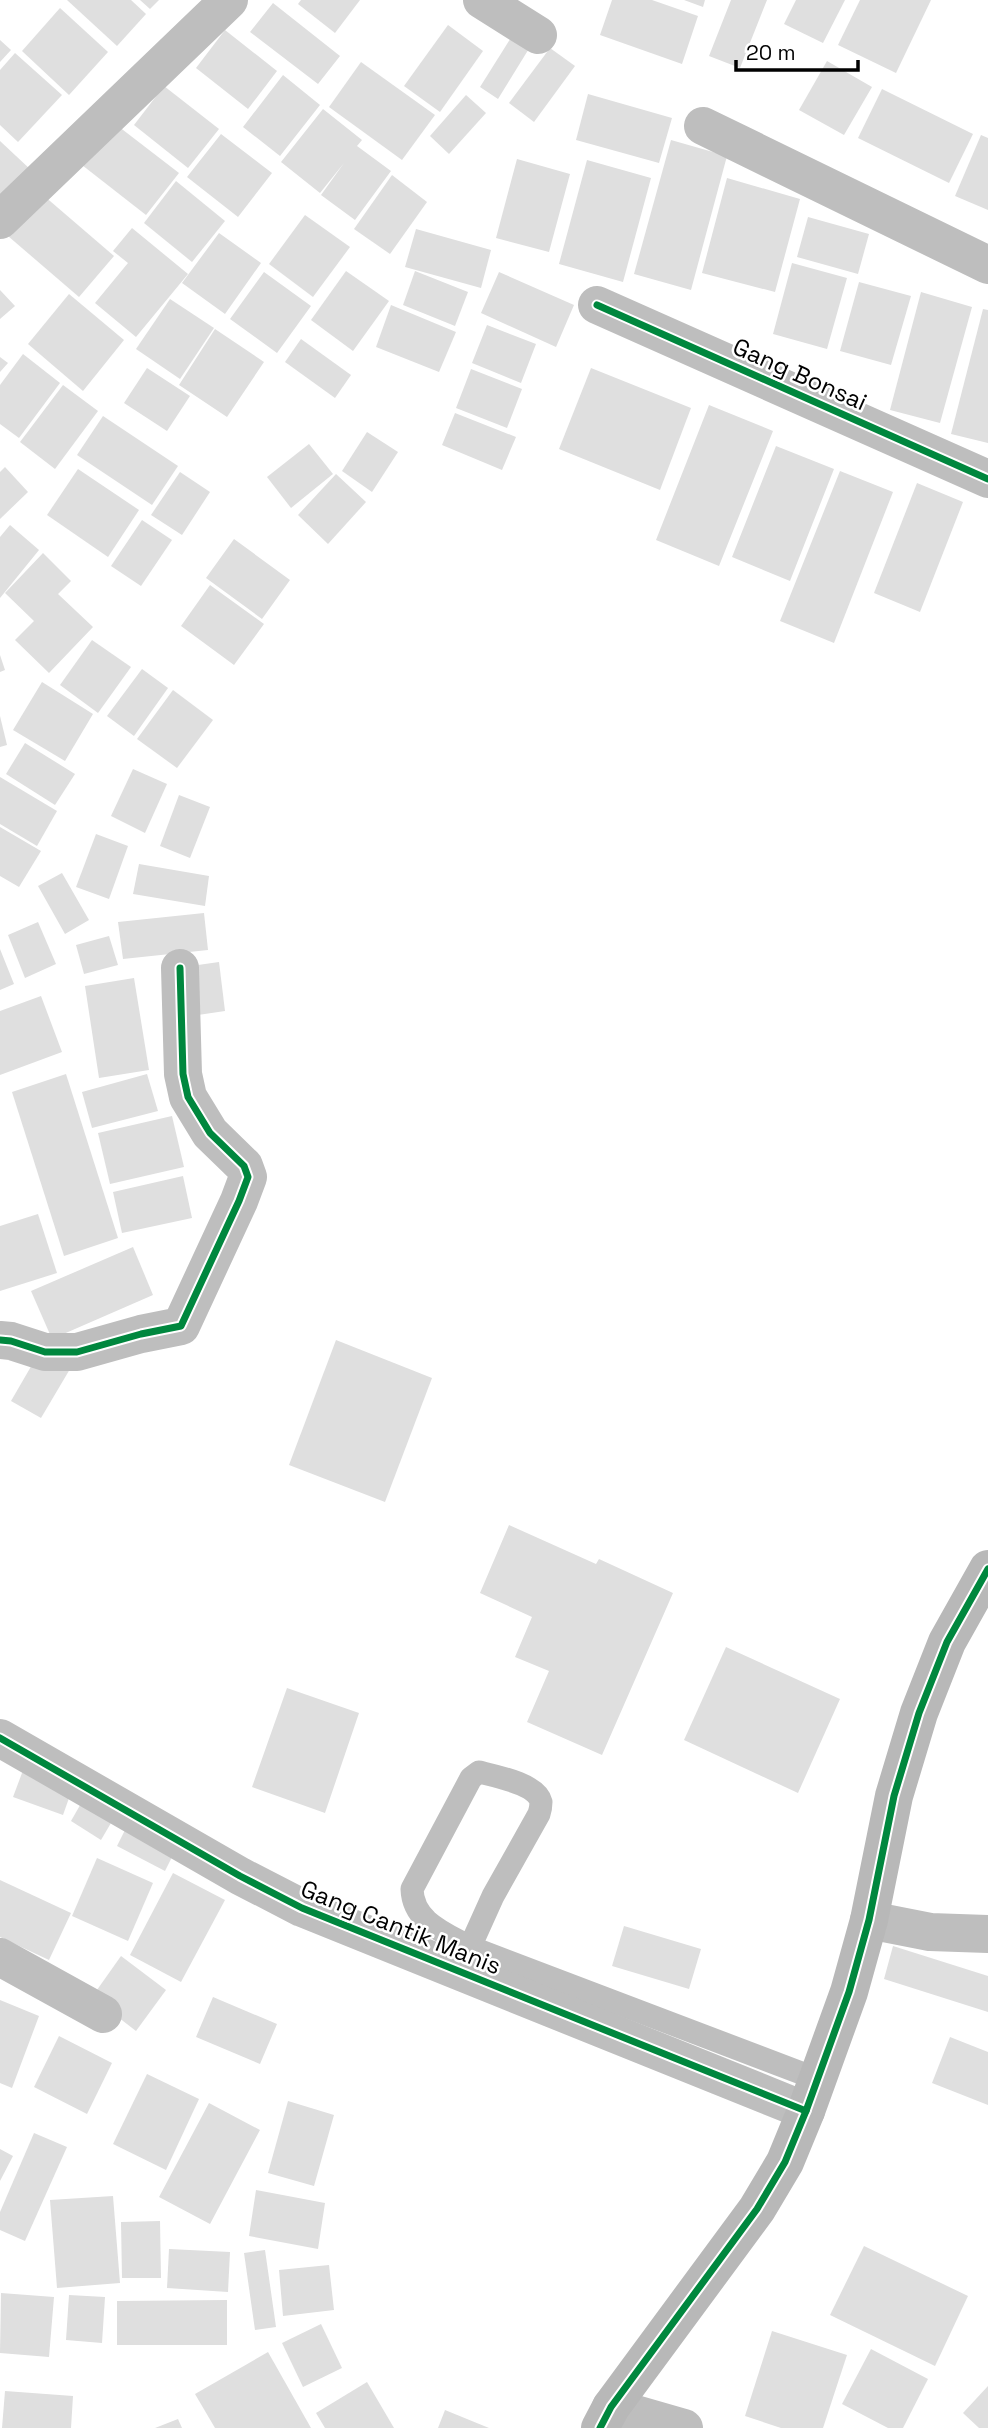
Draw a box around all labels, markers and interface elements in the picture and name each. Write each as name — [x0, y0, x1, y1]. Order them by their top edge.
scale bar — [736, 28, 858, 72]
text: 20 m — [746, 39, 796, 66]
street label: Gang Bonsai — [728, 331, 872, 417]
street label: Gang Cantik Manis — [296, 1873, 506, 1981]

